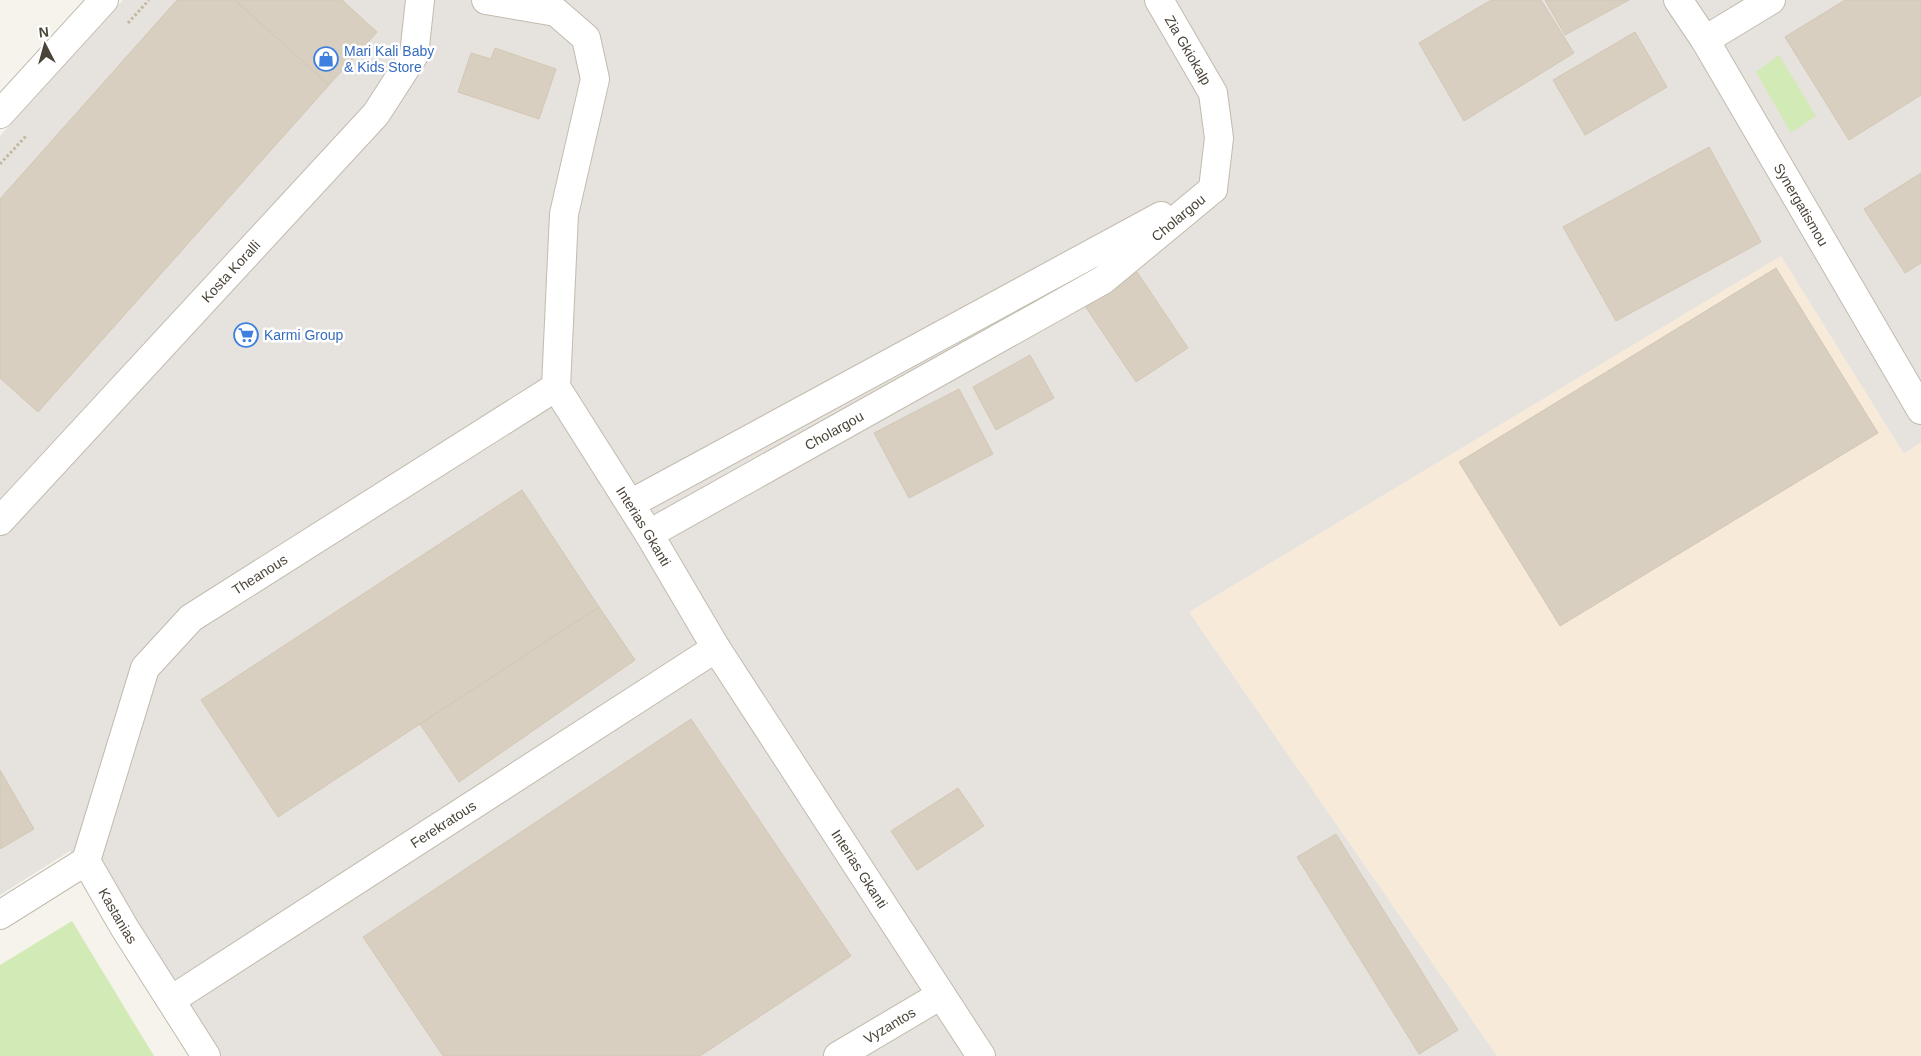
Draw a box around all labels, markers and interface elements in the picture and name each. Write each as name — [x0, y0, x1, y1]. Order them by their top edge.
street label: Zia Gkiokalp — [1162, 12, 1215, 88]
north arrow — [20, 20, 70, 70]
text: N — [38, 24, 50, 41]
place label: Mari Kali Baby & Kids Store — [344, 43, 434, 75]
shop icon: Mari Kali Baby & Kids Store — [313, 46, 339, 72]
street label: Synergatismou — [1771, 160, 1832, 249]
street label: Cholargou — [1148, 191, 1208, 244]
street label: Kosta Koralli — [198, 237, 263, 306]
supermarket icon: Karmi Group — [233, 322, 259, 348]
place label: Karmi Group — [264, 327, 344, 343]
street label: Cholargou — [802, 408, 866, 453]
street label: Interias Gkanti — [613, 484, 674, 569]
street label: Theanous — [229, 551, 290, 598]
street label: Ferekratous — [407, 797, 479, 851]
street label: Interias Gkanti — [828, 827, 891, 911]
street label: Kastanias — [95, 885, 140, 947]
street label: Vyzantos — [861, 1004, 918, 1047]

